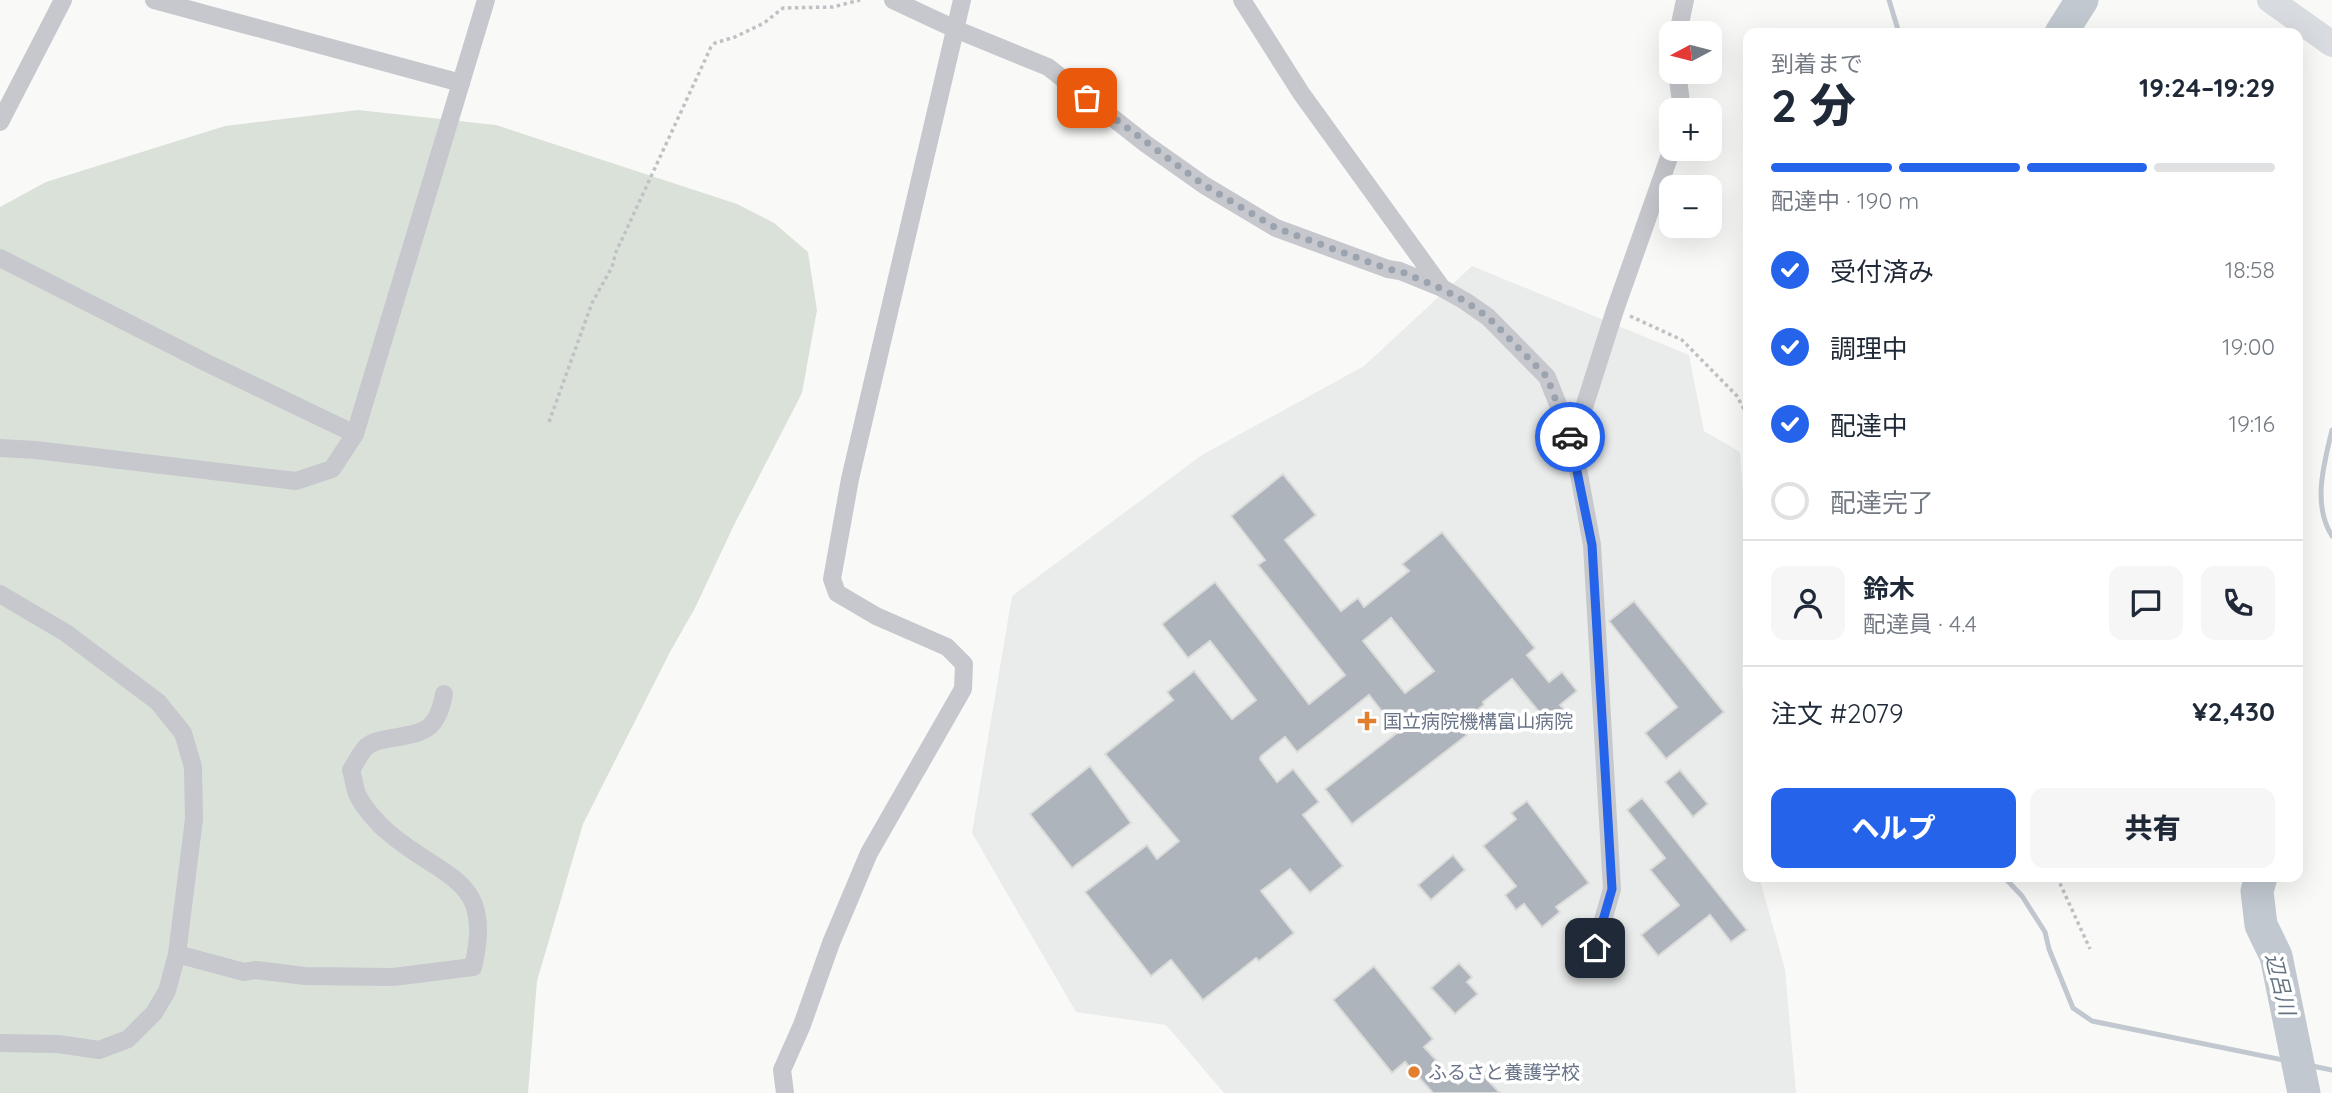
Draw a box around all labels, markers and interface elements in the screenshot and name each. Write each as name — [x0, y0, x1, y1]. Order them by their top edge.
north arrow — [1659, 21, 1722, 84]
map controls — [1659, 21, 1722, 238]
text: 到着まで — [1771, 49, 1863, 78]
pin — [1057, 68, 1117, 128]
text: 19:24–19:29 — [2139, 71, 2275, 104]
text: 2 分 — [1771, 76, 1856, 134]
icon: bag — [1068, 79, 1106, 117]
button: + — [1659, 98, 1722, 161]
button: − — [1659, 175, 1722, 238]
text: 配達中 · 190 m — [1771, 186, 1919, 215]
icon: check — [1771, 251, 1809, 289]
text: 受付済み — [1830, 255, 1934, 288]
text: 18:58 — [2225, 255, 2275, 284]
icon: check — [1771, 328, 1809, 366]
text: 調理中 — [1830, 332, 1908, 365]
text: 19:00 — [2222, 332, 2275, 361]
courier — [1535, 402, 1605, 472]
icon: check — [1771, 405, 1809, 443]
text: 配達中 — [1830, 409, 1908, 442]
text: 19:16 — [2228, 409, 2275, 438]
icon: car — [1551, 418, 1589, 456]
text: 配達完了 — [1830, 486, 1934, 519]
button: person — [1771, 566, 1845, 640]
button: chat — [2109, 566, 2183, 640]
button: phone — [2201, 566, 2275, 640]
text: 鈴木 — [1863, 572, 1915, 605]
text: 配達員 · 4.4 — [1863, 609, 1977, 638]
text: ¥2,430 — [2192, 695, 2275, 728]
text: 注文 #2079 — [1771, 697, 1903, 730]
place label: 国立病院機構富山病院 — [1383, 709, 1573, 733]
marker: 国立病院機構富山病院 — [1357, 711, 1377, 731]
button: ヘルプ — [1771, 788, 2016, 868]
button: 共有 — [2030, 788, 2275, 868]
pin — [1565, 918, 1625, 978]
icon: home — [1576, 929, 1614, 967]
water label: 辺呂川 — [2261, 950, 2302, 1019]
place label: ふるさと養護学校 — [1428, 1060, 1580, 1084]
marker: ふるさと養護学校 — [1406, 1064, 1422, 1080]

